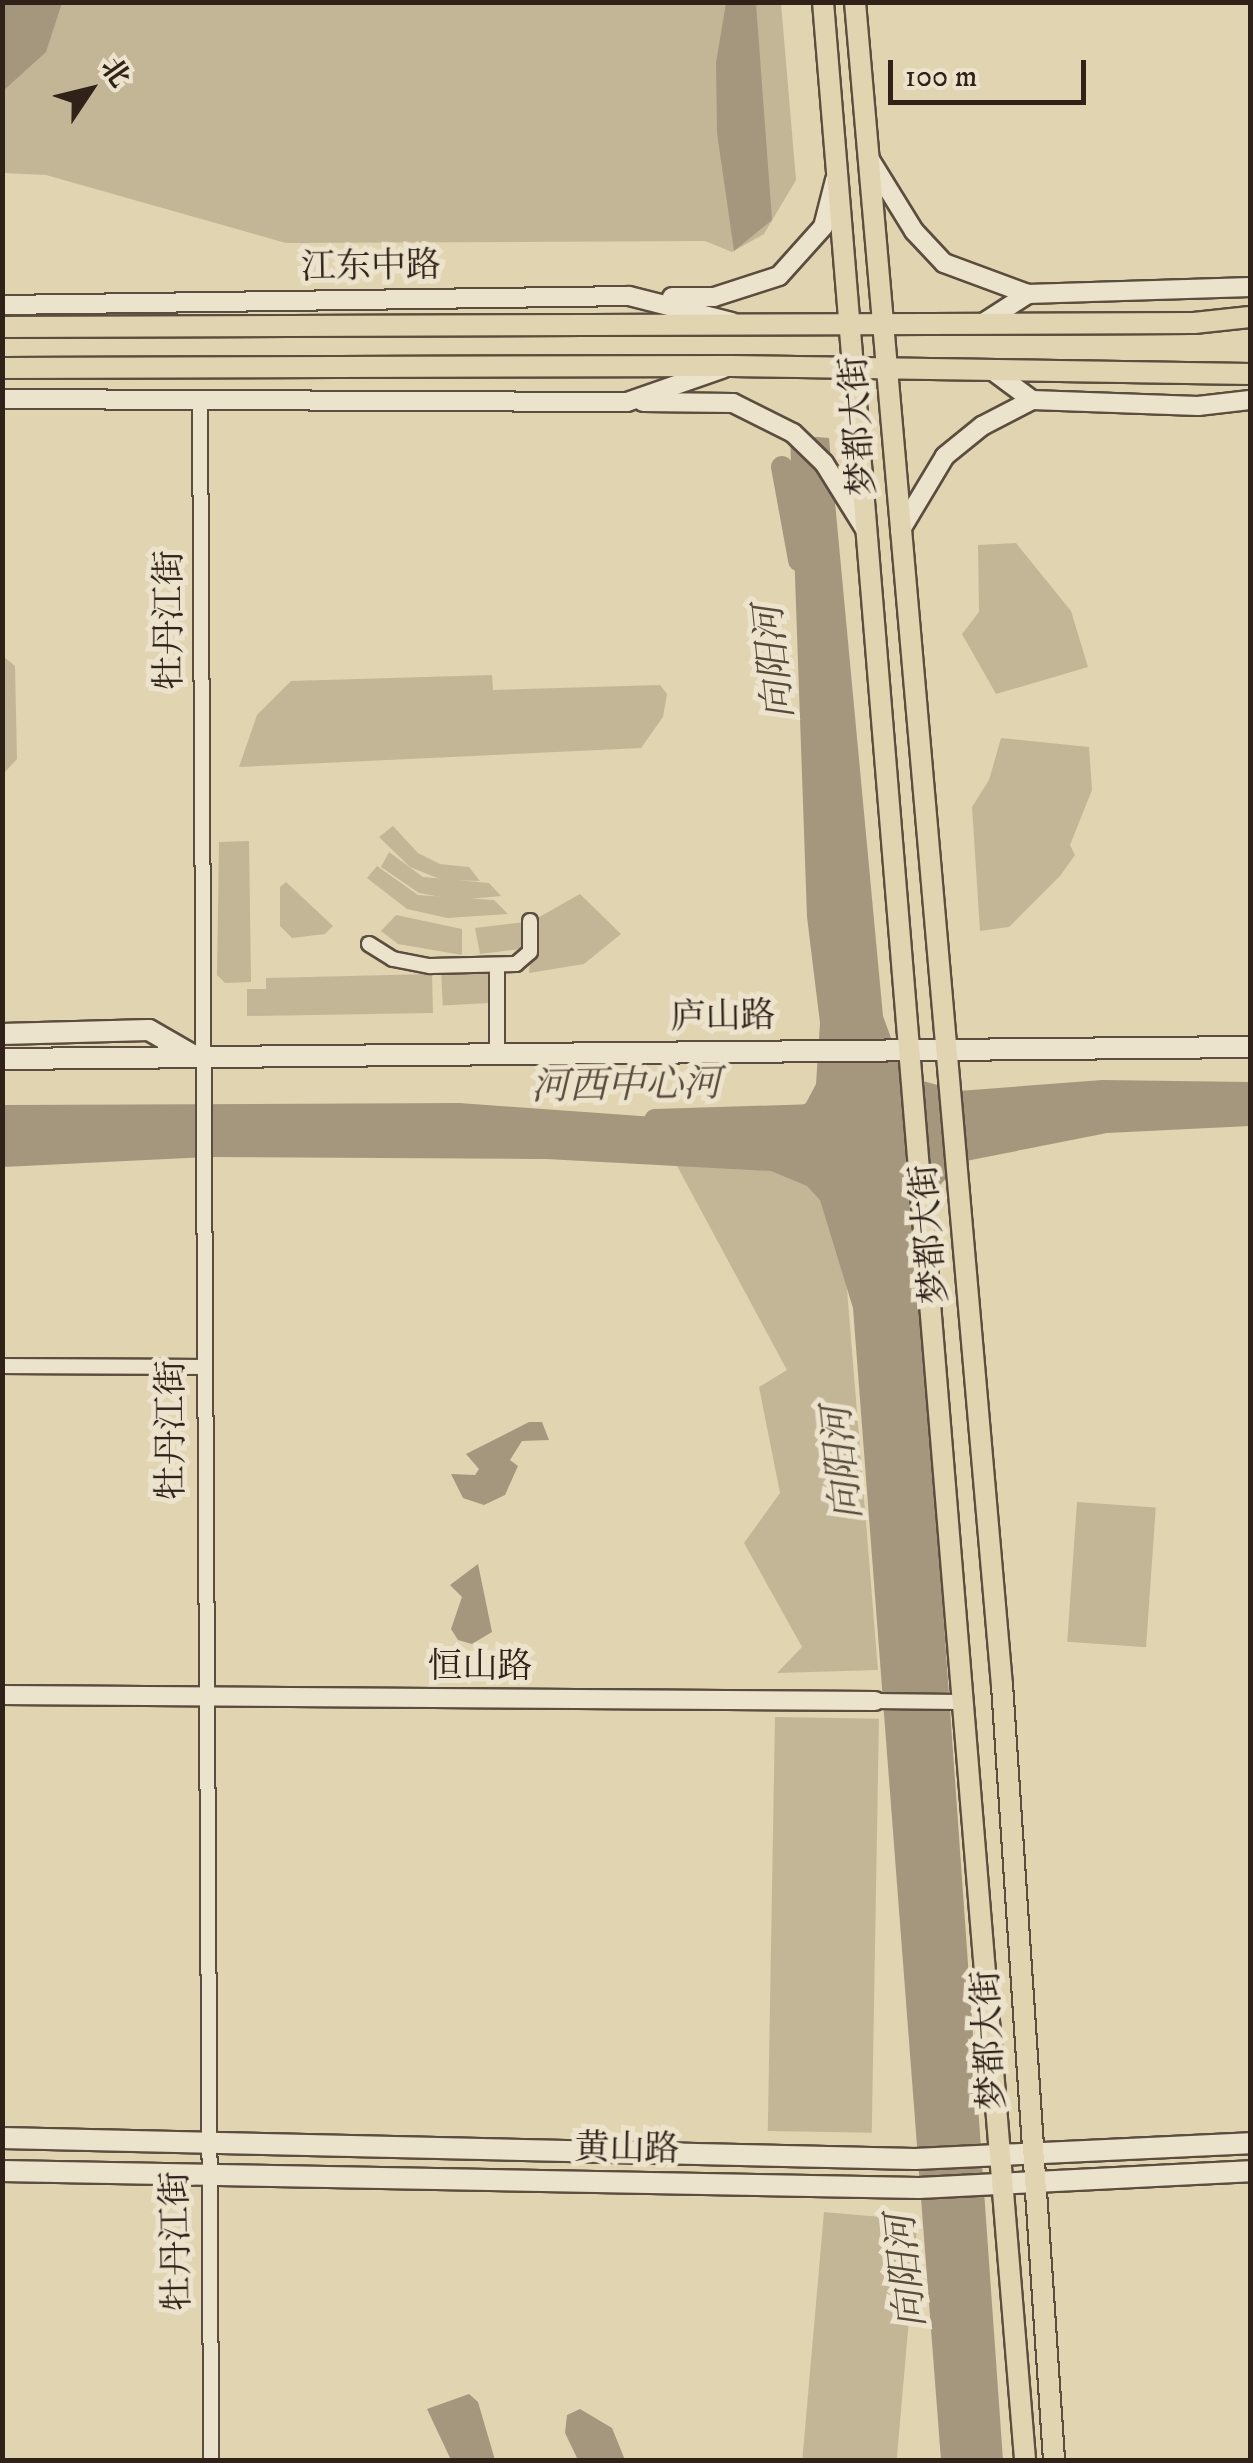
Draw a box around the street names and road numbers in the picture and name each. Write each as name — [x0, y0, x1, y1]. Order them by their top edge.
street label: 江东中路 — [301, 245, 441, 289]
street label: 梦都大街 — [833, 355, 885, 497]
street label: 牡丹江街 — [149, 550, 191, 690]
street label: 庐山路 — [670, 995, 776, 1039]
street label: 梦都大街 — [903, 1162, 957, 1306]
street label: 牡丹江街 — [151, 1360, 193, 1500]
street label: 恒山路 — [428, 1646, 532, 1688]
street label: 梦都大街 — [965, 1969, 1015, 2111]
street label: 黄山路 — [574, 2127, 680, 2171]
street label: 牡丹江街 — [155, 2171, 199, 2311]

